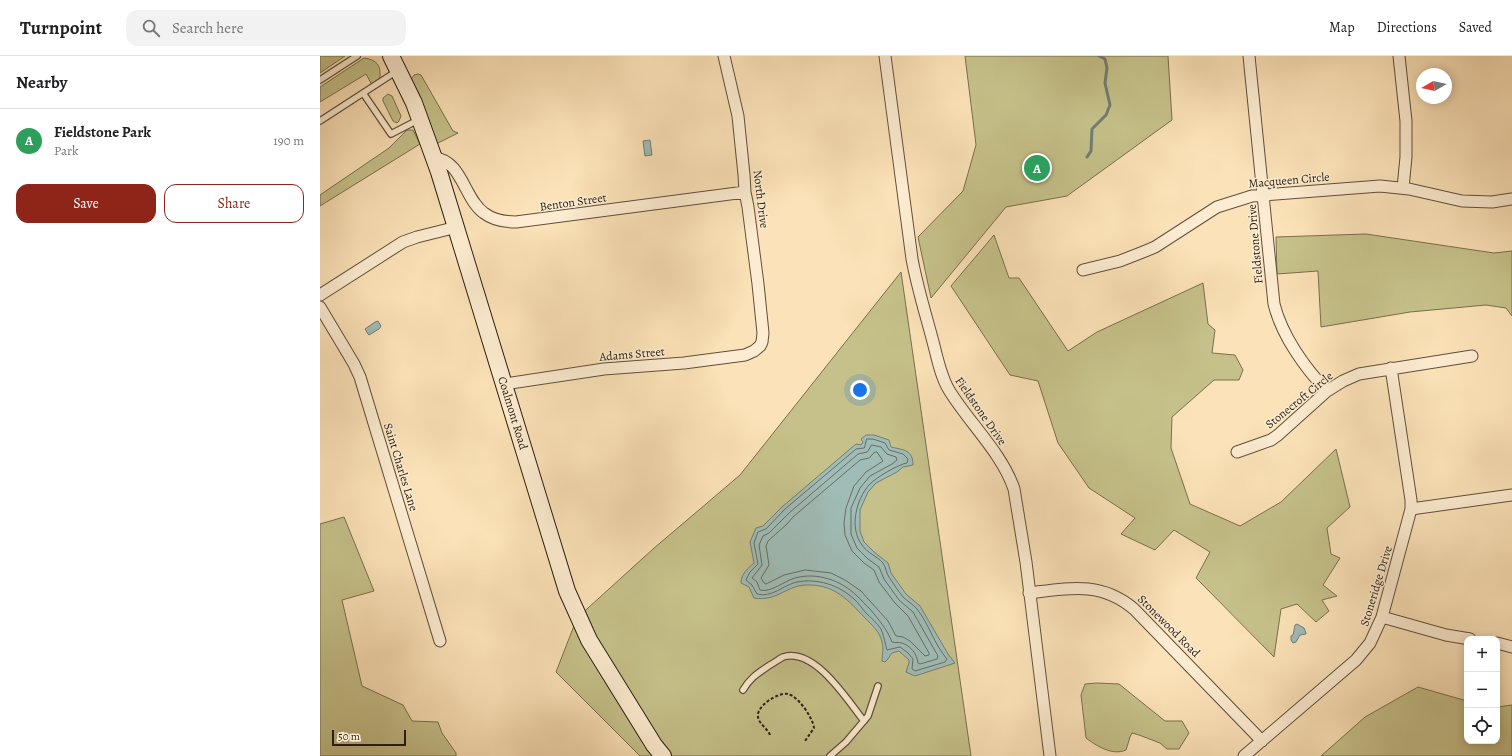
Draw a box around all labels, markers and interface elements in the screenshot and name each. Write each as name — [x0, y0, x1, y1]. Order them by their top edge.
search box — [126, 10, 406, 46]
text: Turnpoint — [20, 15, 102, 41]
icon: search — [140, 17, 162, 39]
text: Search here — [172, 18, 243, 38]
text: Map — [1329, 18, 1355, 37]
text: Directions — [1377, 18, 1437, 37]
text: Saved — [1459, 18, 1492, 37]
north arrow — [1416, 68, 1452, 104]
text: Nearby — [16, 71, 67, 94]
text: Fieldstone Park — [54, 122, 151, 142]
text: A — [25, 132, 33, 149]
text: 190 m — [273, 132, 304, 149]
text: Park — [54, 142, 78, 159]
pin: A — [1024, 153, 1050, 183]
street label: Macqueen Circle — [1248, 168, 1330, 192]
street label: North Drive — [749, 169, 773, 229]
button: Save — [16, 184, 156, 223]
button: Share — [164, 184, 304, 223]
street label: Benton Street — [539, 189, 608, 215]
street label: Fieldstone Drive — [1244, 203, 1266, 285]
street label: Adams Street — [598, 343, 665, 365]
street label: Stonecroft Circle — [1262, 368, 1336, 432]
street label: Fieldstone Drive — [951, 374, 1011, 448]
street label: Coalmont Road — [494, 375, 532, 452]
your location — [850, 380, 870, 400]
street label: Saint Charles Lane — [380, 421, 422, 513]
street label: Stoneridge Drive — [1356, 544, 1396, 628]
street label: Stonewood Road — [1134, 591, 1204, 661]
map controls — [1464, 636, 1500, 744]
button: + — [1464, 636, 1500, 672]
button: − — [1464, 672, 1500, 708]
button: locate — [1464, 708, 1500, 744]
scale bar — [332, 728, 406, 747]
text: 50 m — [338, 729, 360, 744]

